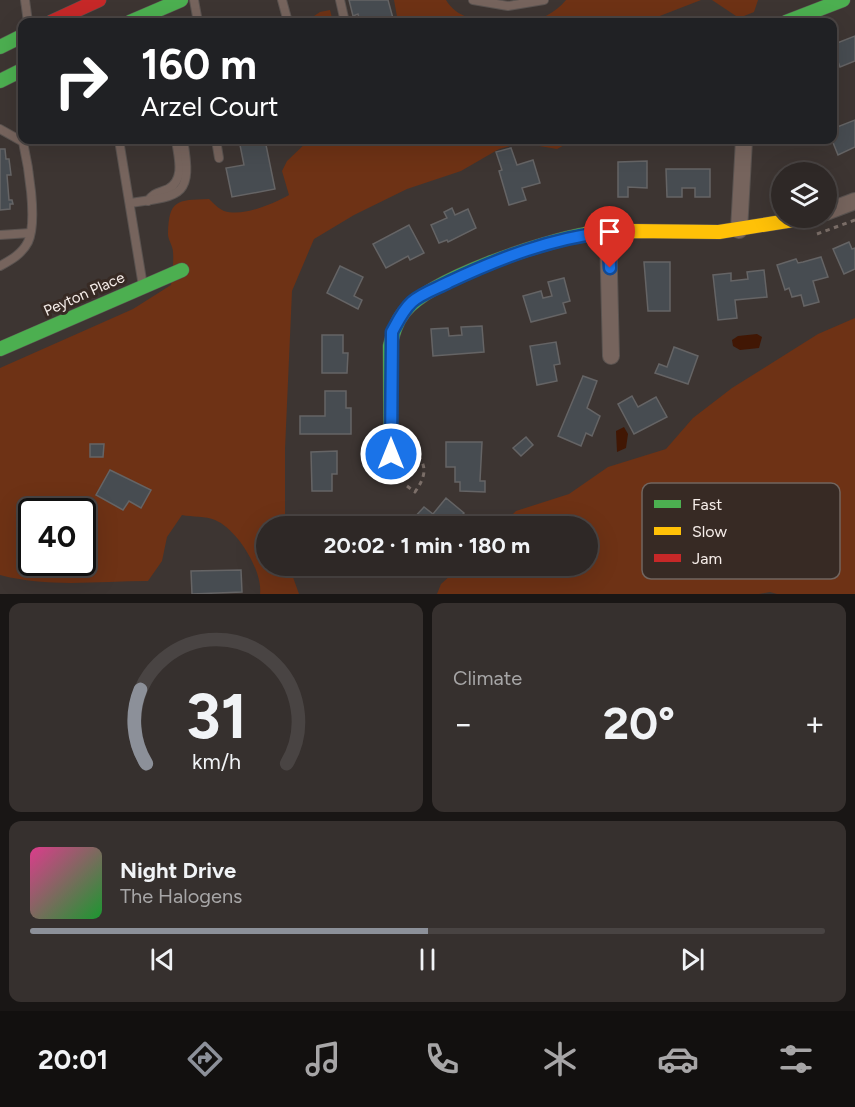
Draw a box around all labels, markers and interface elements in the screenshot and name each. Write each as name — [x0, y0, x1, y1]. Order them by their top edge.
text: 160 m — [141, 39, 257, 90]
icon: right — [42, 42, 120, 120]
text: Arzel Court — [141, 90, 279, 123]
map controls — [771, 162, 837, 228]
button: layers — [771, 162, 837, 228]
pin — [584, 206, 635, 268]
icon: arrive — [593, 215, 626, 248]
street label: Peyton Place — [41, 268, 127, 320]
position arrow — [359, 422, 423, 486]
legend — [642, 483, 840, 579]
text: Fast — [692, 495, 722, 514]
speed limit sign: 40 — [18, 498, 96, 576]
text: Slow — [692, 522, 727, 541]
text: 20:02 · 1 min · 180 m — [324, 532, 530, 559]
text: Jam — [692, 549, 722, 568]
text: Climate — [453, 666, 522, 690]
text: 31 — [185, 679, 247, 754]
text: 20° — [603, 696, 675, 750]
text: − — [453, 704, 474, 743]
text: + — [804, 704, 825, 743]
text: km/h — [192, 750, 240, 775]
text: Night Drive — [120, 857, 236, 884]
text: The Halogens — [120, 884, 242, 908]
icon: previous — [146, 943, 179, 976]
icon: pause — [411, 943, 444, 976]
icon: next — [676, 943, 709, 976]
icon: directions — [184, 1038, 226, 1080]
icon: music — [302, 1038, 344, 1080]
icon: phone — [421, 1038, 463, 1080]
icon: climate — [539, 1038, 581, 1080]
icon: car — [657, 1038, 699, 1080]
icon: filters — [775, 1038, 817, 1080]
text: 20:01 — [38, 1043, 108, 1076]

